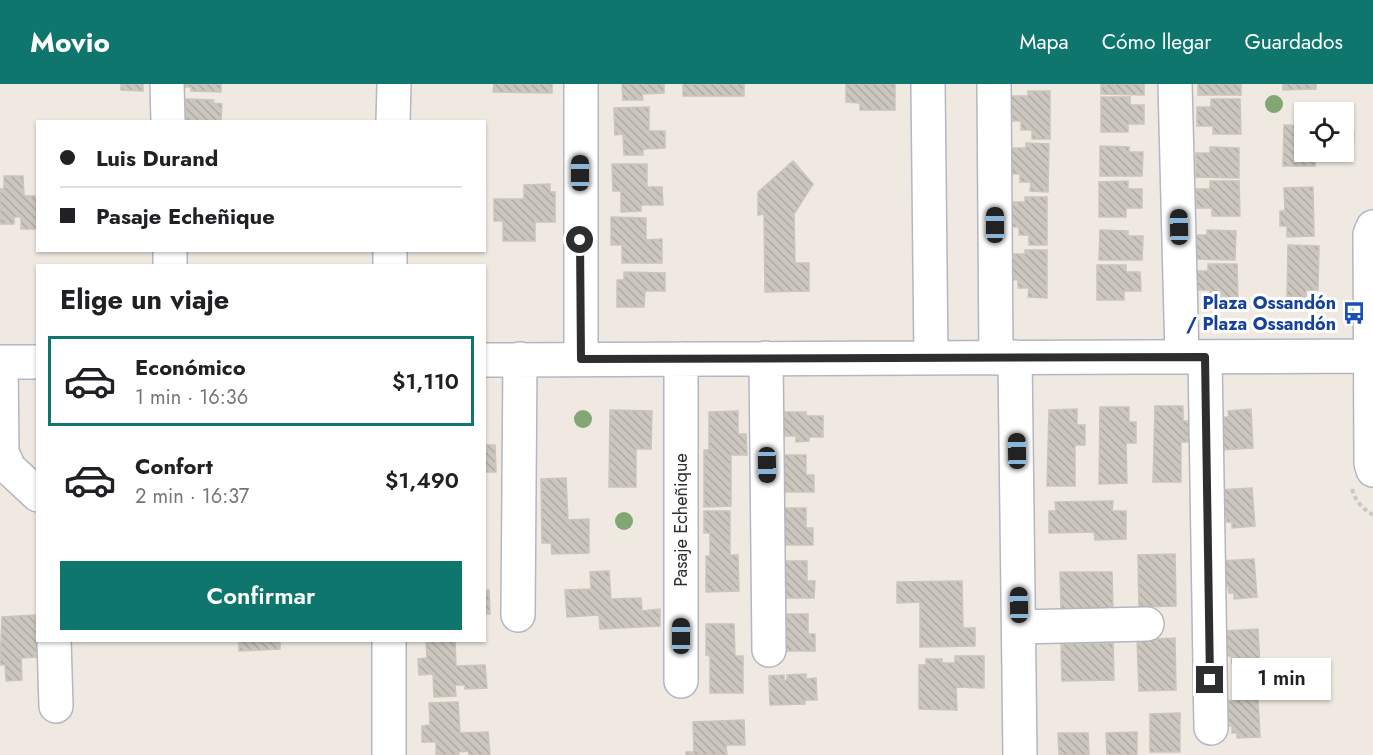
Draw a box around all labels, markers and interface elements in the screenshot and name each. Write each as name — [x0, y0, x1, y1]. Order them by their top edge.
text: Movio — [30, 22, 110, 63]
text: Mapa — [1019, 27, 1069, 57]
text: Cómo llegar — [1102, 27, 1211, 57]
text: Guardados — [1244, 27, 1343, 57]
map controls — [1294, 102, 1354, 162]
button: locate — [1294, 102, 1354, 162]
text: Luis Durand — [96, 142, 218, 174]
car — [571, 155, 589, 191]
text: Pasaje Echeñique — [96, 200, 275, 232]
car — [986, 207, 1004, 243]
car — [1170, 209, 1188, 245]
route start — [566, 226, 593, 253]
text: Elige un viaje — [60, 280, 229, 319]
place label: Plaza Ossandón / Plaza Ossandón — [1186, 290, 1336, 337]
bus stop icon: Plaza Ossandón / Plaza Ossandón — [1341, 300, 1367, 326]
text: Económico — [135, 351, 246, 383]
icon: car — [63, 354, 117, 408]
text: $1,110 — [392, 365, 459, 397]
text: 1 min · 16:36 — [135, 383, 248, 412]
car — [1008, 433, 1026, 469]
car — [758, 447, 776, 483]
text: Confort — [135, 450, 213, 482]
icon: car — [63, 453, 117, 507]
street label: Pasaje Echeñique — [668, 453, 694, 587]
text: $1,490 — [385, 464, 459, 496]
text: 2 min · 16:37 — [135, 482, 249, 511]
button: Confirmar — [60, 561, 462, 630]
car — [1010, 587, 1028, 623]
car — [672, 618, 690, 654]
callout: 1 min — [1231, 659, 1330, 701]
text: 1 min — [1257, 664, 1306, 693]
route end — [1196, 666, 1223, 693]

